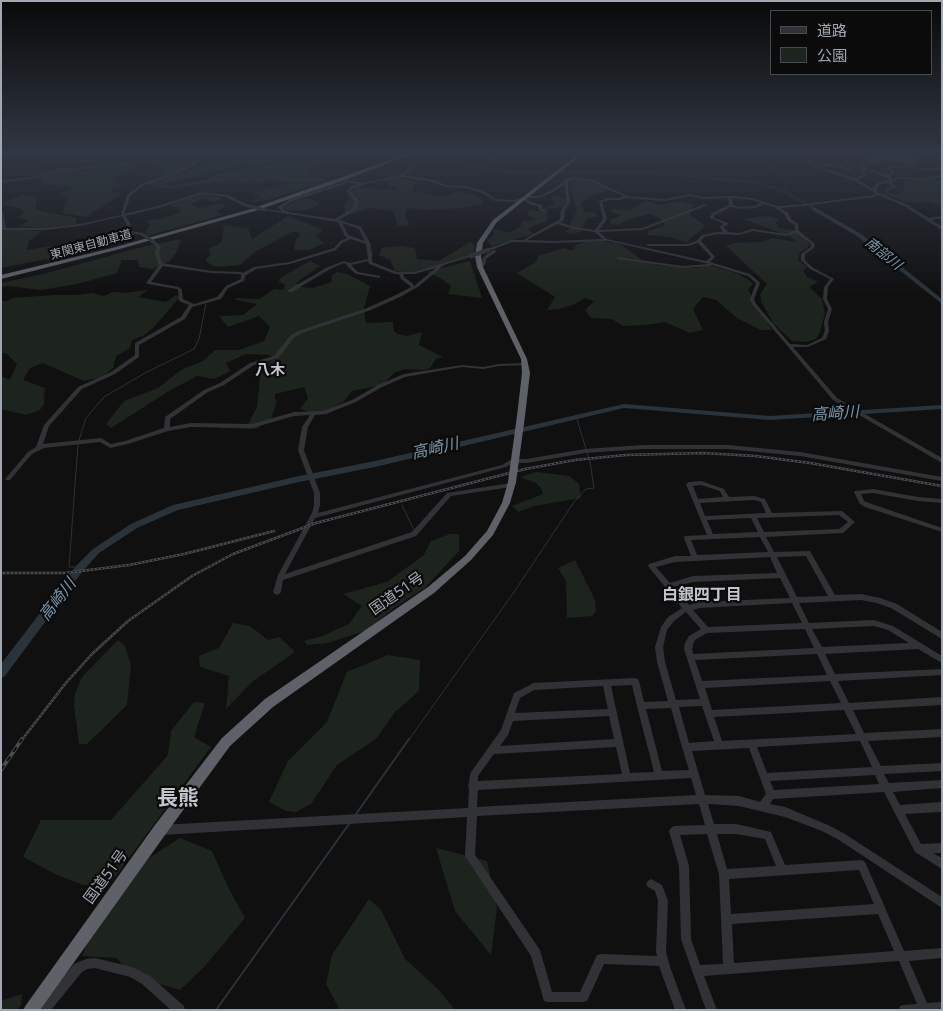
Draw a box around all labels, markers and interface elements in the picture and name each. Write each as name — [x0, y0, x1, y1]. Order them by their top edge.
legend — [770, 10, 933, 75]
text: 道路 — [817, 20, 847, 40]
text: 公園 — [817, 45, 847, 65]
street label: 東関東自動車道 — [49, 227, 133, 263]
water label: 南部川 — [861, 234, 905, 274]
district label: 八木 — [255, 362, 285, 380]
water label: 高崎川 — [810, 403, 860, 425]
water label: 高崎川 — [409, 434, 461, 464]
street label: 国道51号 — [366, 569, 428, 619]
water label: 高崎川 — [36, 575, 80, 625]
district label: 白銀四丁目 — [662, 585, 742, 605]
district label: 長熊 — [157, 786, 199, 812]
street label: 国道51号 — [80, 847, 132, 907]

